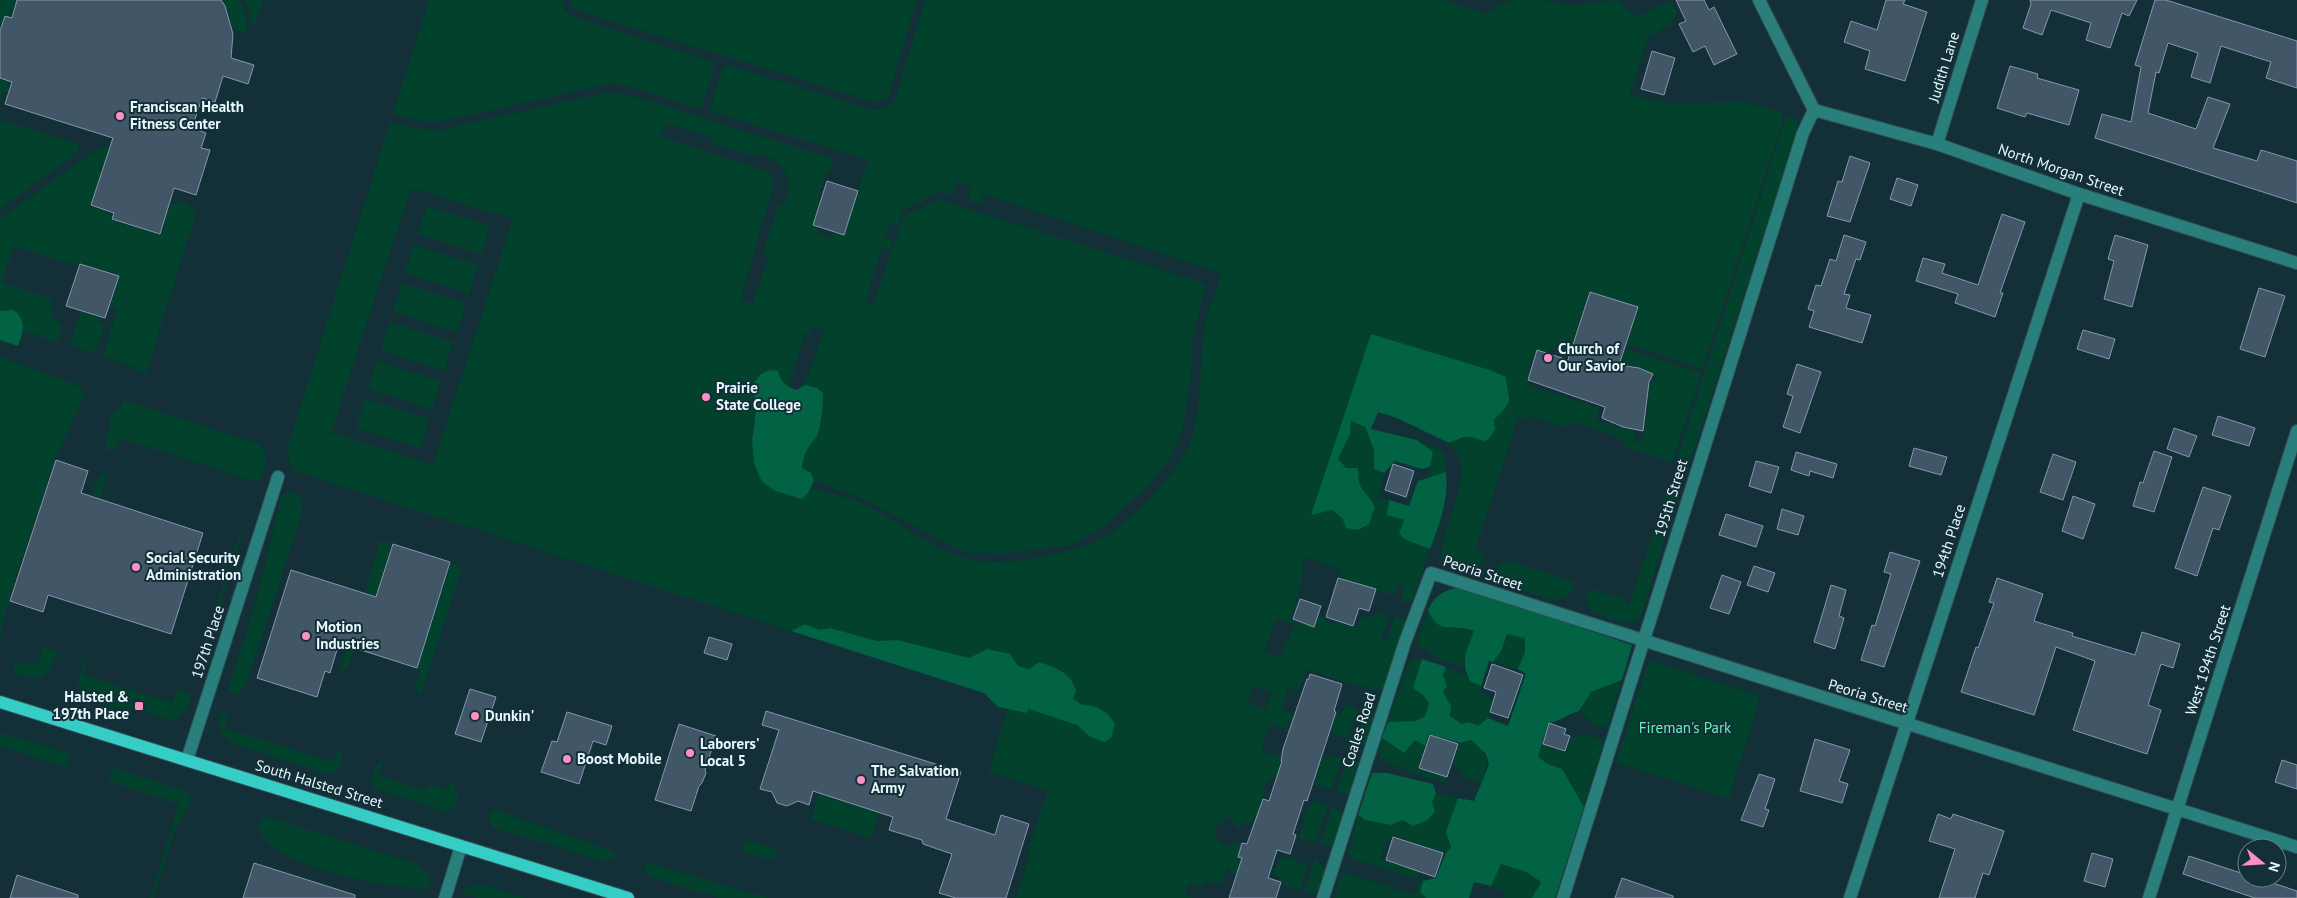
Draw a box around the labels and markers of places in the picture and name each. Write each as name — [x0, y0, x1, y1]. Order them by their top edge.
place label: Franciscan Health Fitness Center — [130, 97, 244, 133]
marker: Franciscan Health Fitness Center — [114, 110, 126, 122]
place label: Church of Our Savior — [1558, 339, 1626, 375]
marker: Church of Our Savior — [1542, 352, 1554, 364]
place label: Prairie State College — [716, 378, 801, 414]
marker: Prairie State College — [700, 391, 712, 403]
place label: Social Security Administration — [146, 548, 241, 584]
marker: Social Security Administration — [130, 561, 142, 573]
place label: Motion Industries — [316, 617, 379, 653]
marker: Motion Industries — [300, 630, 312, 642]
place label: Halsted & 197th Place — [52, 687, 129, 723]
marker: Halsted & 197th Place — [133, 700, 145, 712]
place label: Dunkin' — [485, 706, 535, 725]
marker: Dunkin' — [469, 710, 481, 722]
place label: Laborers' Local 5 — [700, 734, 760, 770]
marker: Laborers' Local 5 — [684, 747, 696, 759]
place label: Boost Mobile — [577, 749, 662, 768]
marker: Boost Mobile — [561, 753, 573, 765]
place label: The Salvation Army — [871, 761, 959, 797]
marker: The Salvation Army — [855, 774, 867, 786]

